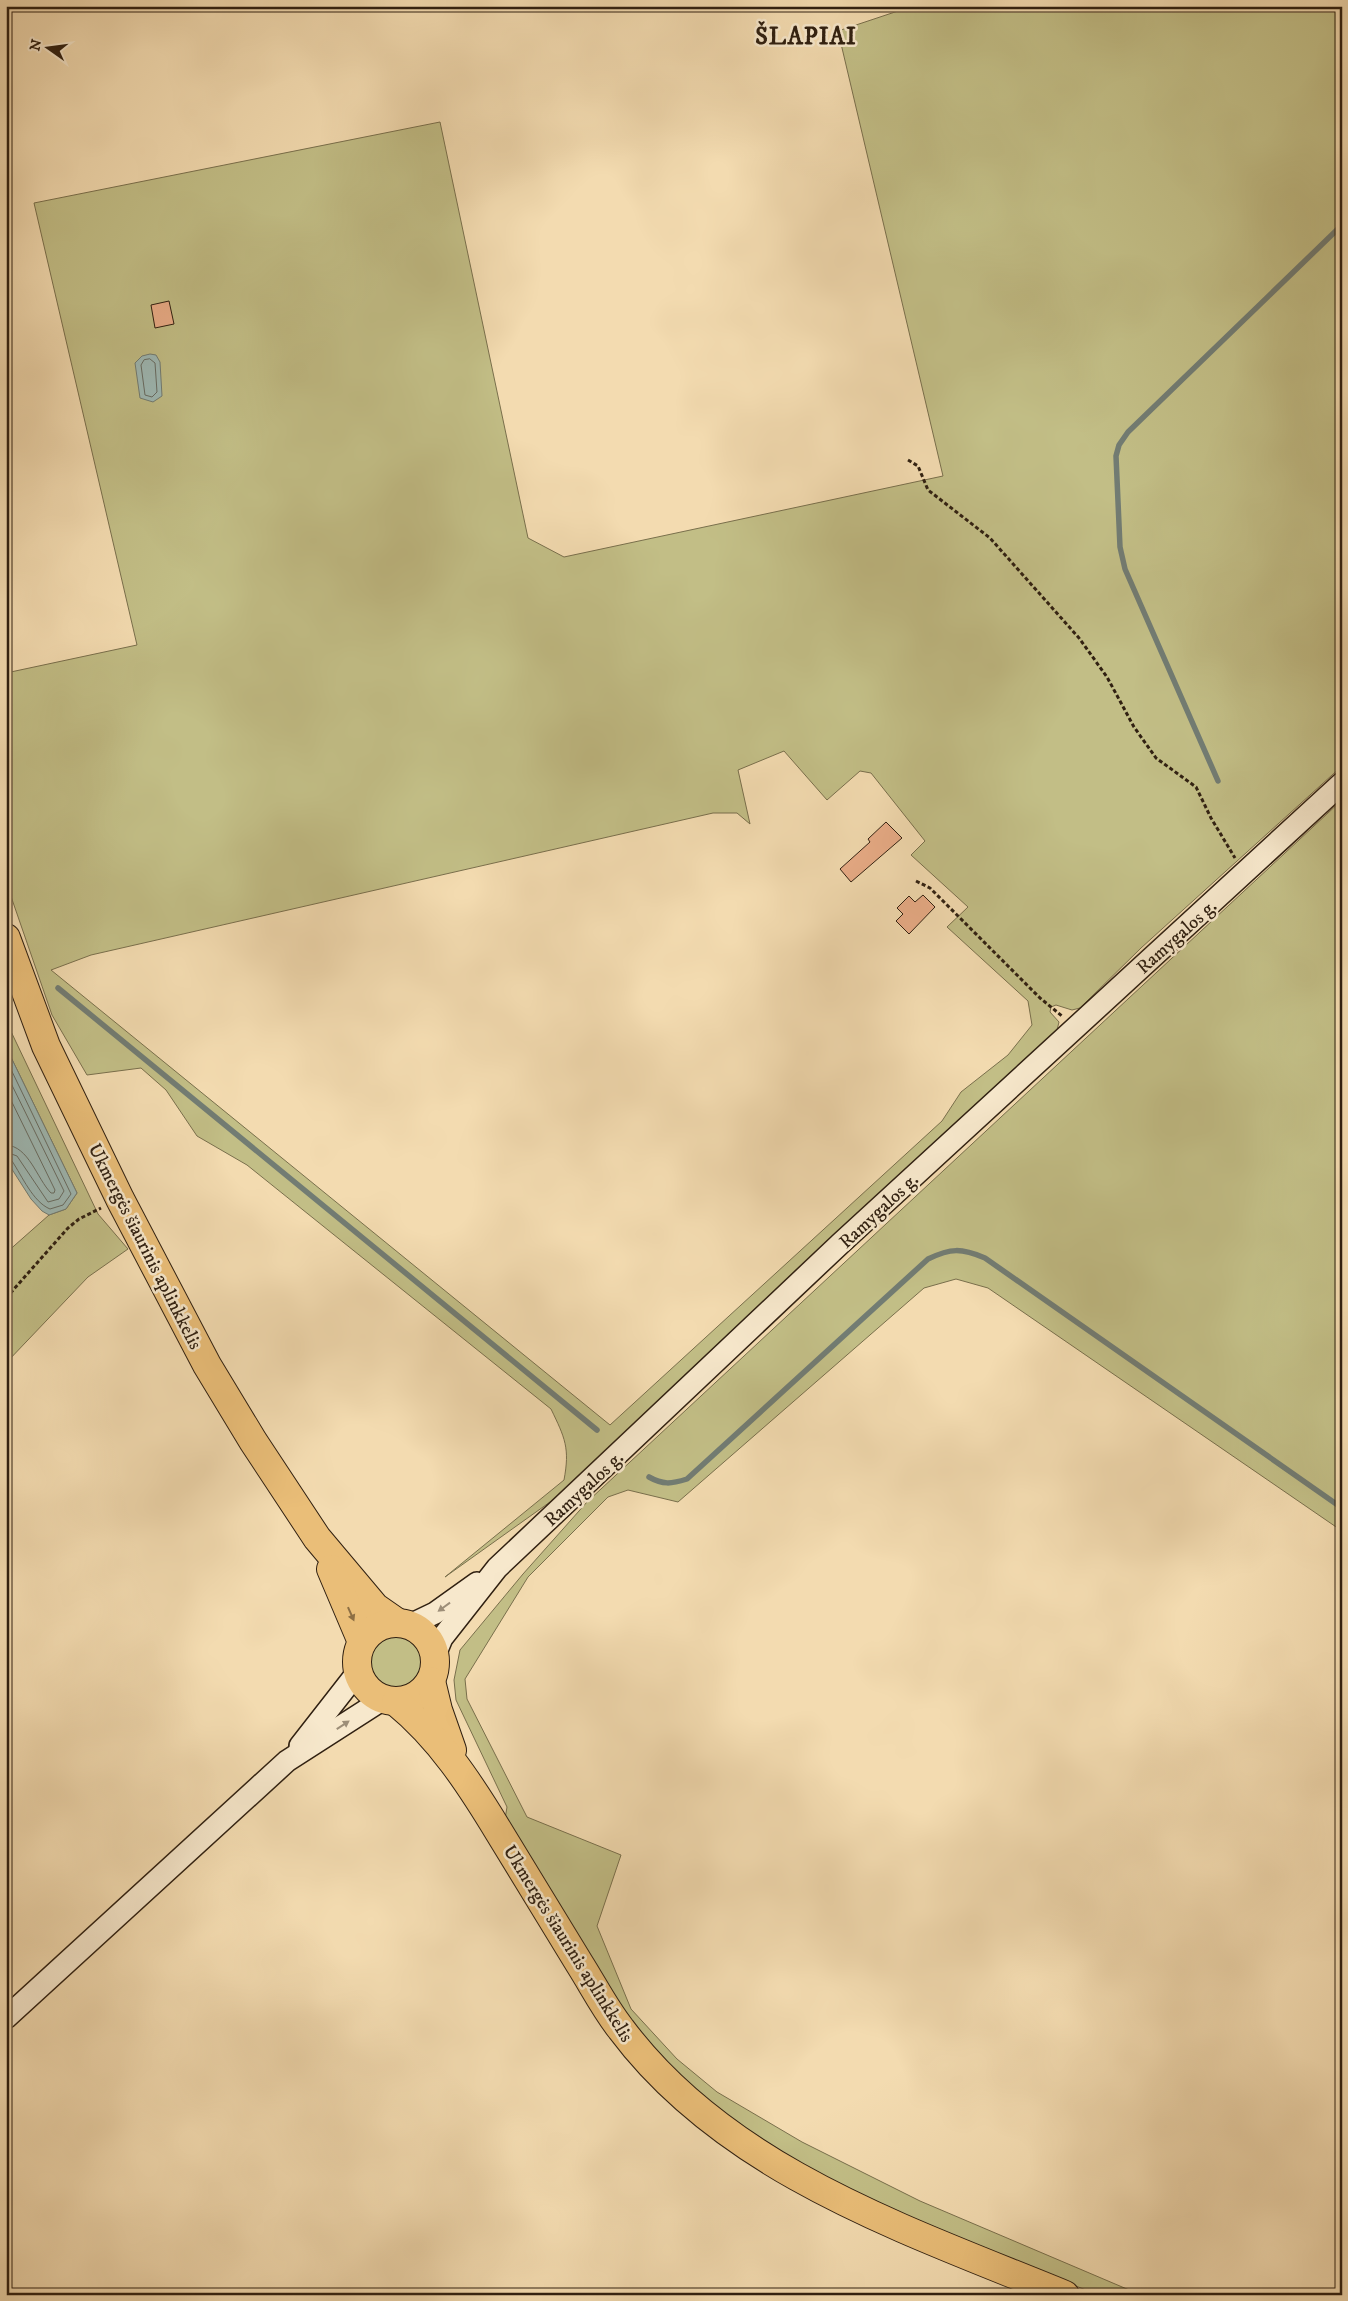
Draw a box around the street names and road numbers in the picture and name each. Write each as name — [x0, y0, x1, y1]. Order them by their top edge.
street label: Ramygalos g. — [1132, 895, 1222, 979]
street label: Ukmergės šiaurinis aplinkkelis — [83, 1140, 207, 1353]
street label: Ramygalos g. — [835, 1169, 924, 1254]
street label: Ramygalos g. — [540, 1447, 629, 1532]
street label: Ukmergės šiaurinis aplinkkelis — [498, 1841, 638, 2047]

